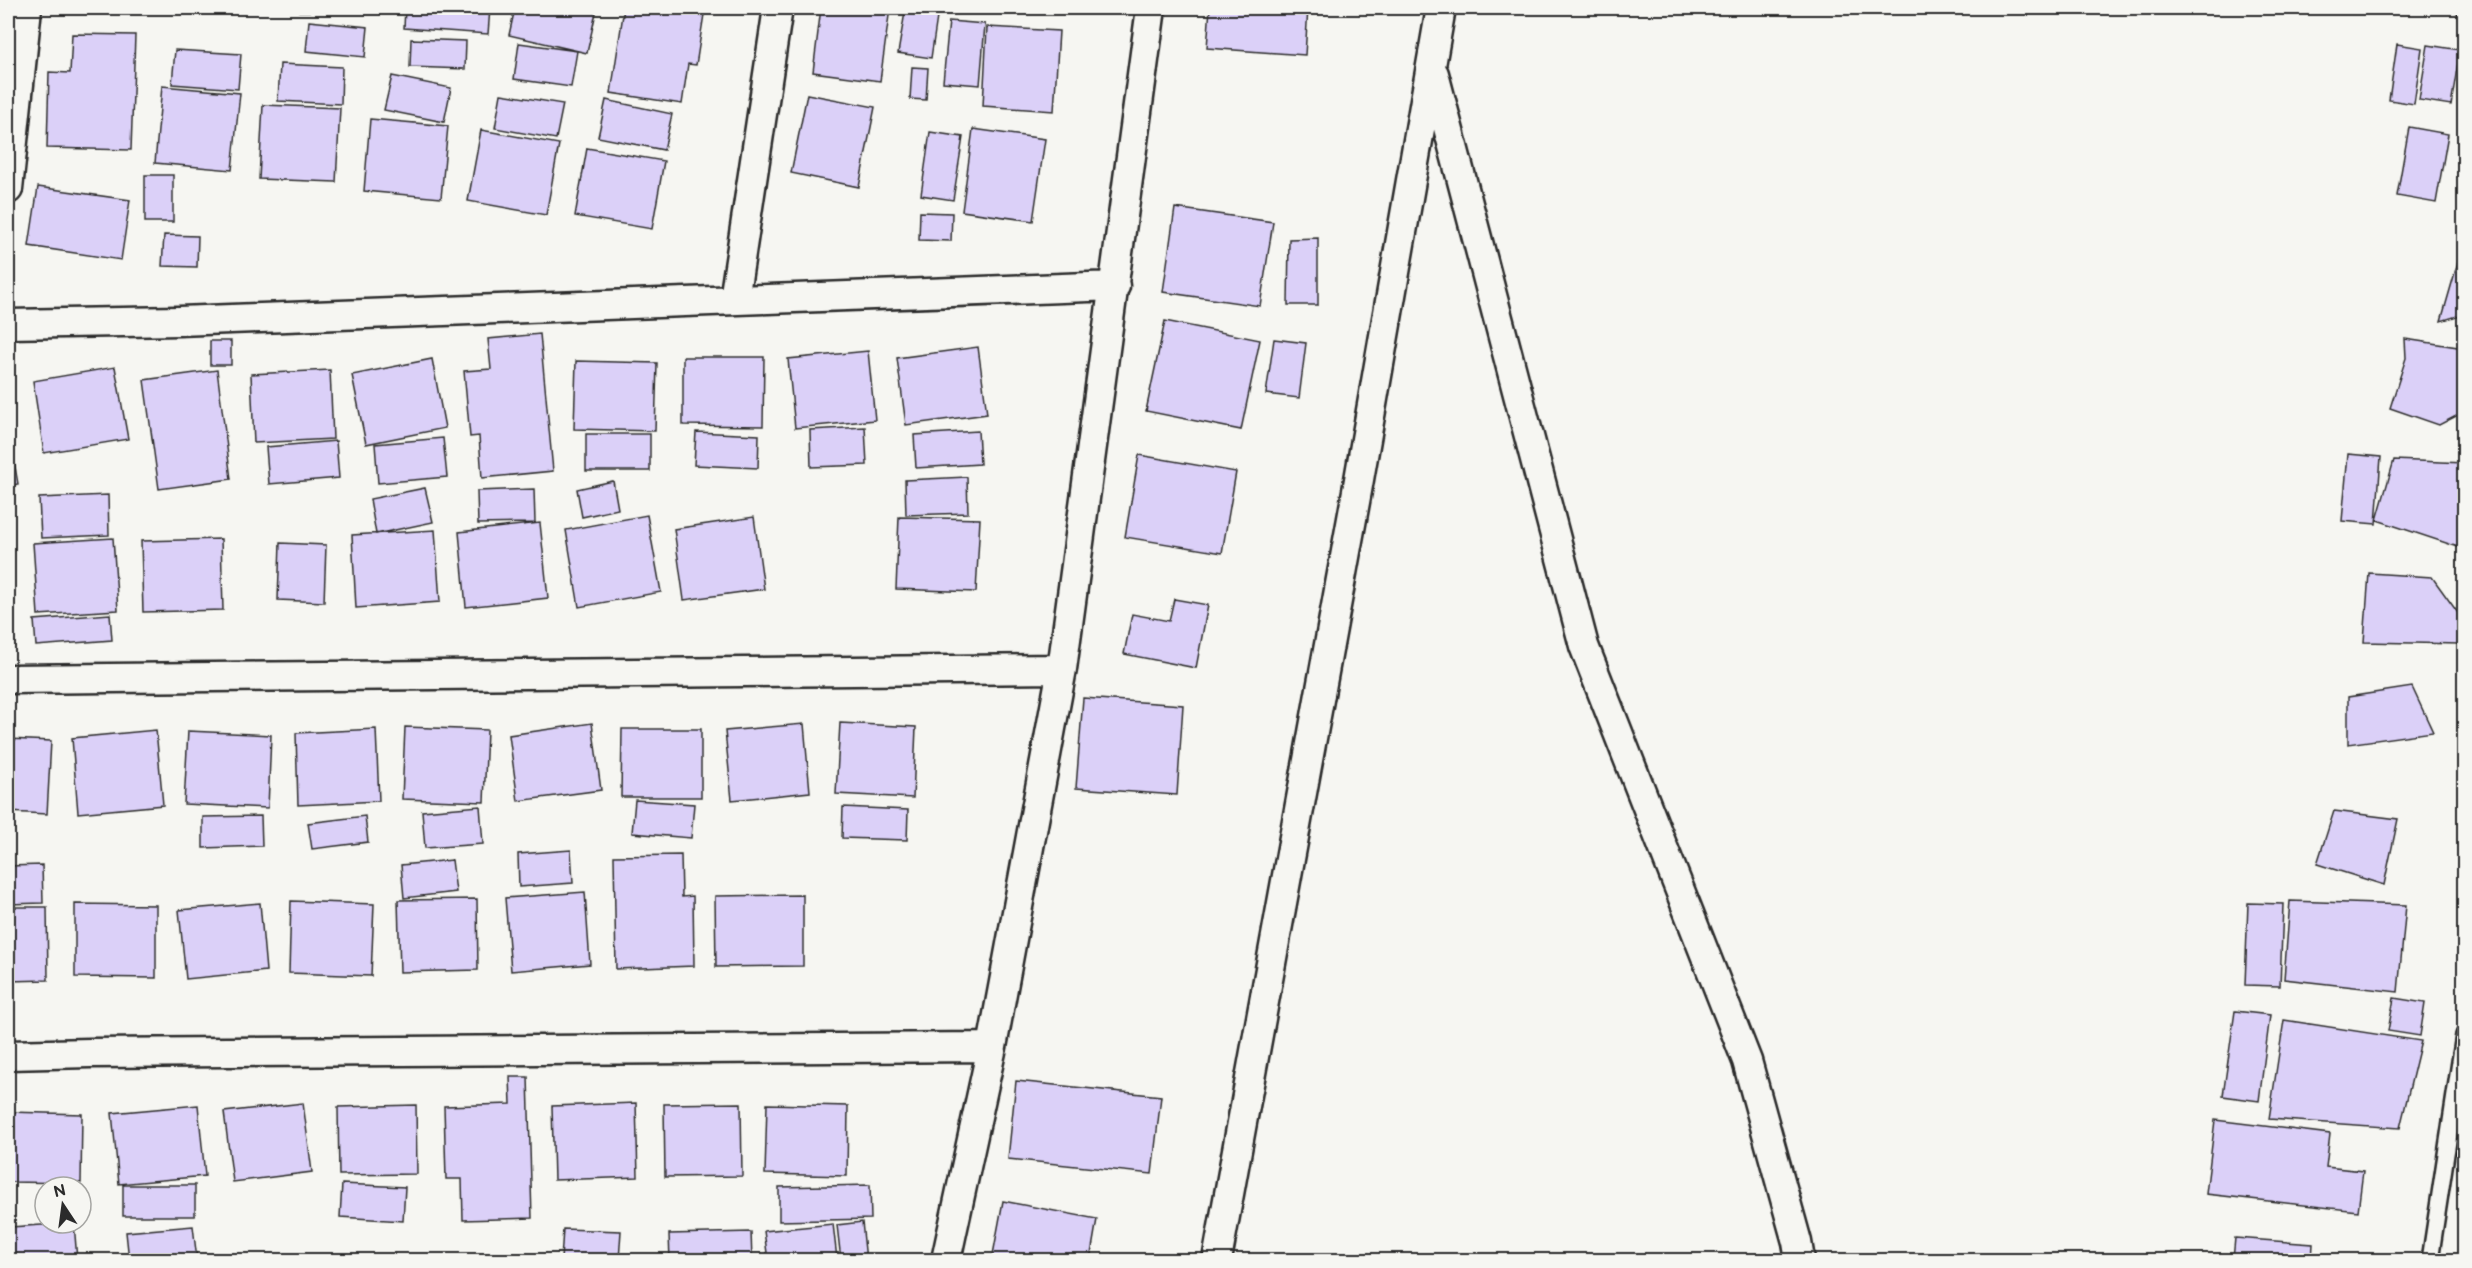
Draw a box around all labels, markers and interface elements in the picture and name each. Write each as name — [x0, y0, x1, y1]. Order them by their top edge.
north arrow — [33, 1175, 93, 1235]
text: N — [52, 1181, 68, 1202]

